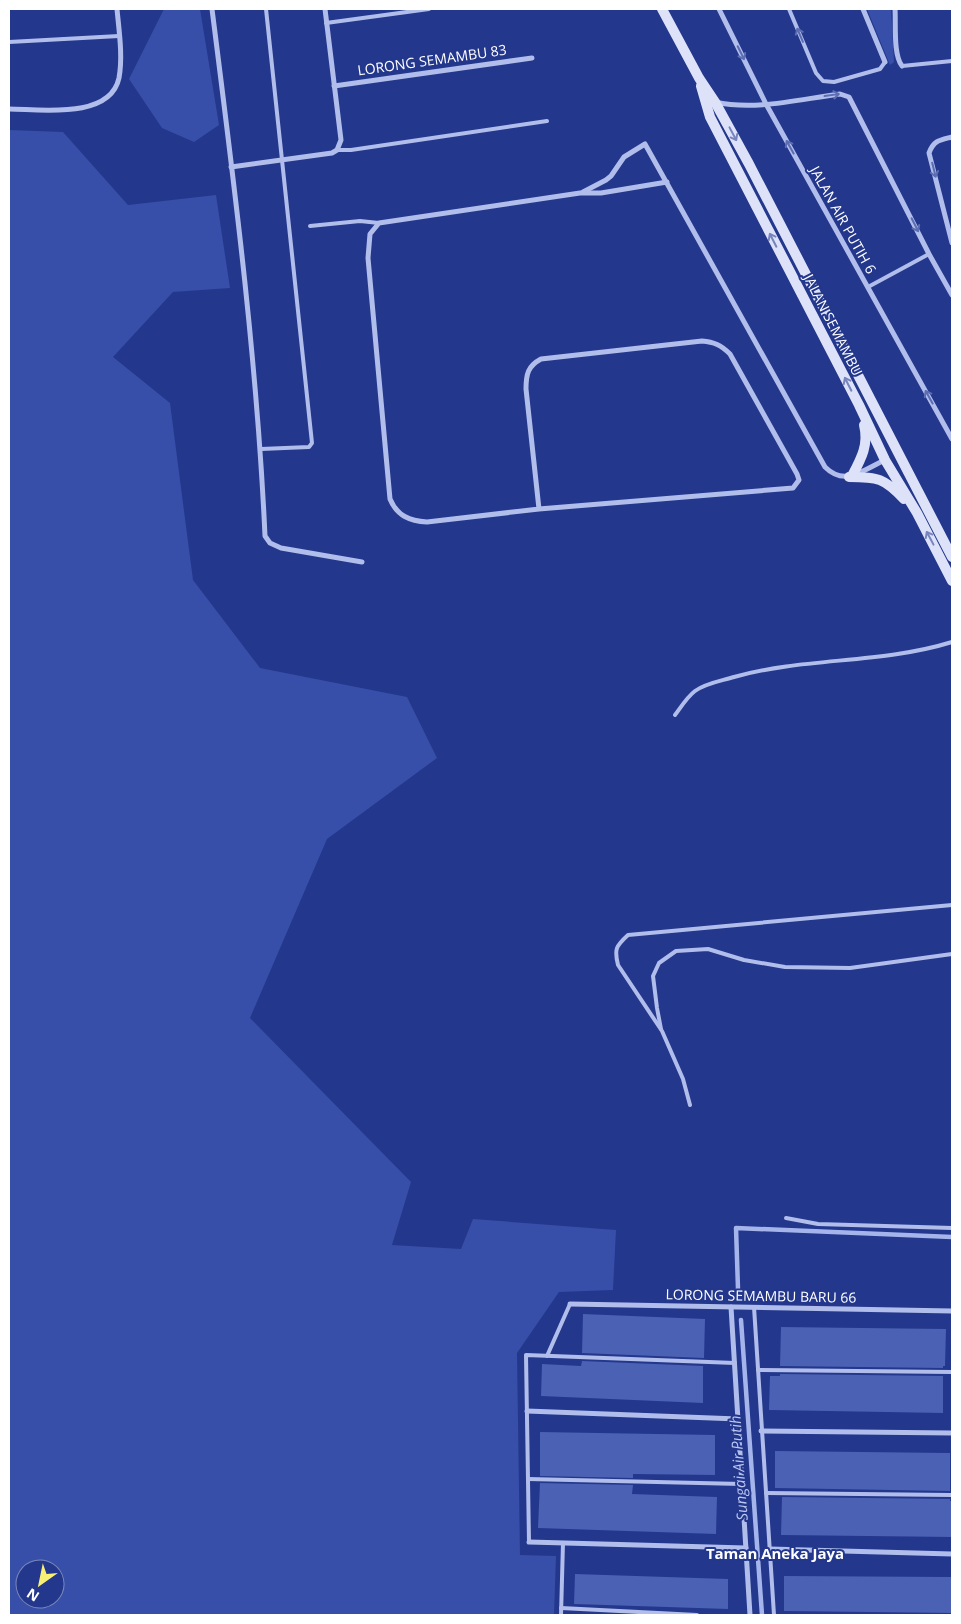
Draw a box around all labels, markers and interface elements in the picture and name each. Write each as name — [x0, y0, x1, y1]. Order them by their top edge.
one-way arrow — [795, 28, 805, 43]
street label: LORONG SEMAMBU 83 — [356, 40, 508, 79]
one-way arrow — [736, 45, 746, 60]
one-way arrow — [823, 90, 839, 100]
one-way arrow — [728, 127, 738, 142]
one-way arrow — [785, 140, 795, 155]
street label: JALAN AIR PUTIH 6 — [805, 161, 881, 277]
one-way arrow — [930, 162, 939, 178]
one-way arrow — [911, 217, 920, 232]
one-way arrow — [768, 233, 778, 248]
street label: JALAN SEMAMBU — [799, 269, 867, 379]
one-way arrow — [843, 377, 853, 392]
one-way arrow — [923, 390, 933, 404]
one-way arrow — [925, 530, 935, 545]
street label: LORONG SEMAMBU BARU 66 — [665, 1284, 857, 1307]
water label: Sungai Air Putih — [724, 1415, 752, 1521]
district label: Taman Aneka Jaya — [706, 1543, 844, 1563]
north arrow — [15, 1559, 65, 1609]
text: N — [23, 1584, 43, 1606]

